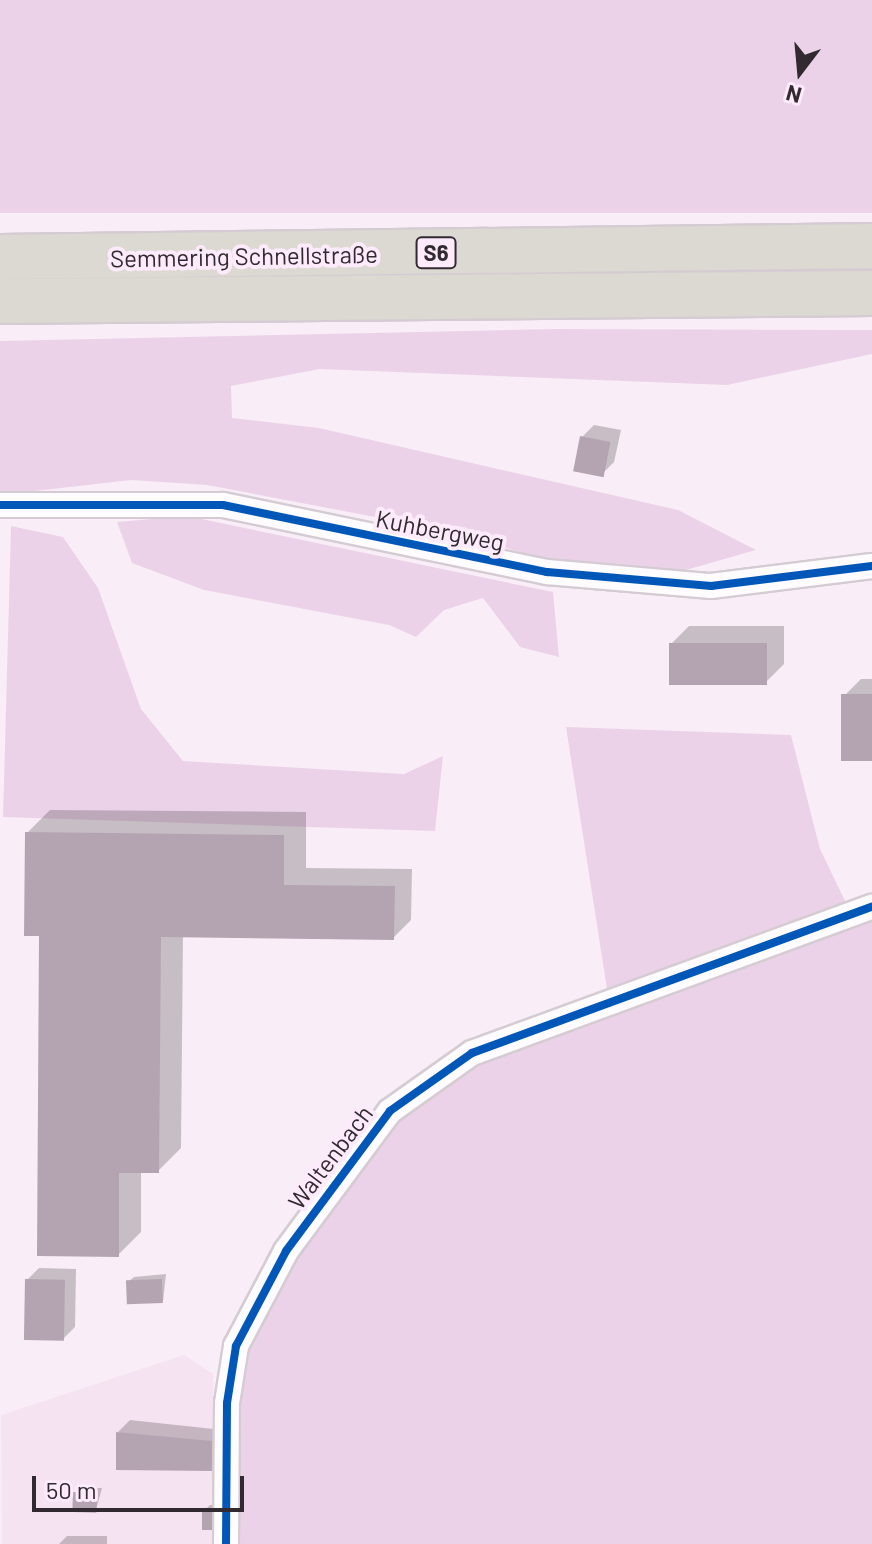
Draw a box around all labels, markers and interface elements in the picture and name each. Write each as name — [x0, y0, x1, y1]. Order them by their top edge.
north arrow — [760, 32, 840, 112]
text: N — [783, 81, 804, 110]
road number: S6 — [414, 235, 458, 271]
street label: Semmering Schnellstraße — [110, 239, 378, 273]
street label: Kuhbergweg — [373, 503, 507, 557]
street label: Waltenbach — [282, 1099, 378, 1215]
scale bar — [36, 1460, 248, 1510]
text: 50 m — [46, 1475, 97, 1504]

